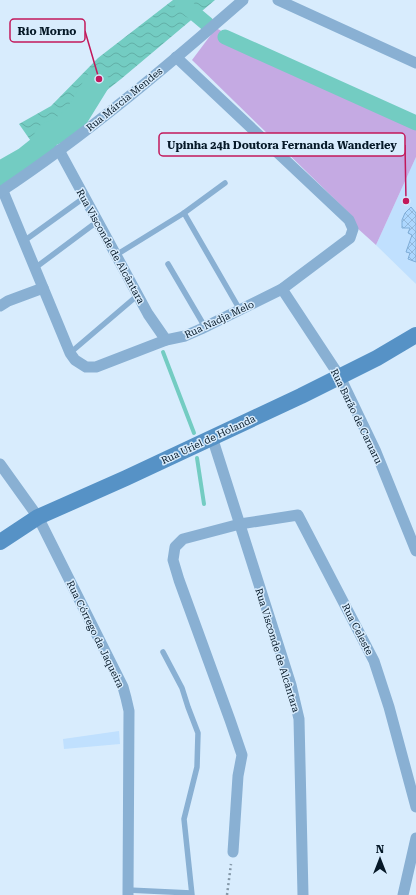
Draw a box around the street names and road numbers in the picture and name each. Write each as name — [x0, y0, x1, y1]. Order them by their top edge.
street label: Rua Márcia Mendes — [84, 65, 165, 133]
street label: Rua Visconde de Alcântara — [74, 187, 147, 306]
street label: Rua Nadja Melo — [183, 299, 256, 340]
street label: Rua Barão de Caruaru — [329, 367, 385, 466]
street label: Rua Uriel de Holanda — [159, 413, 258, 466]
street label: Rua Córrego da Jaqueira — [65, 579, 127, 690]
street label: Rua Visconde de Alcântara — [253, 587, 302, 714]
street label: Rua Celeste — [340, 602, 375, 657]

